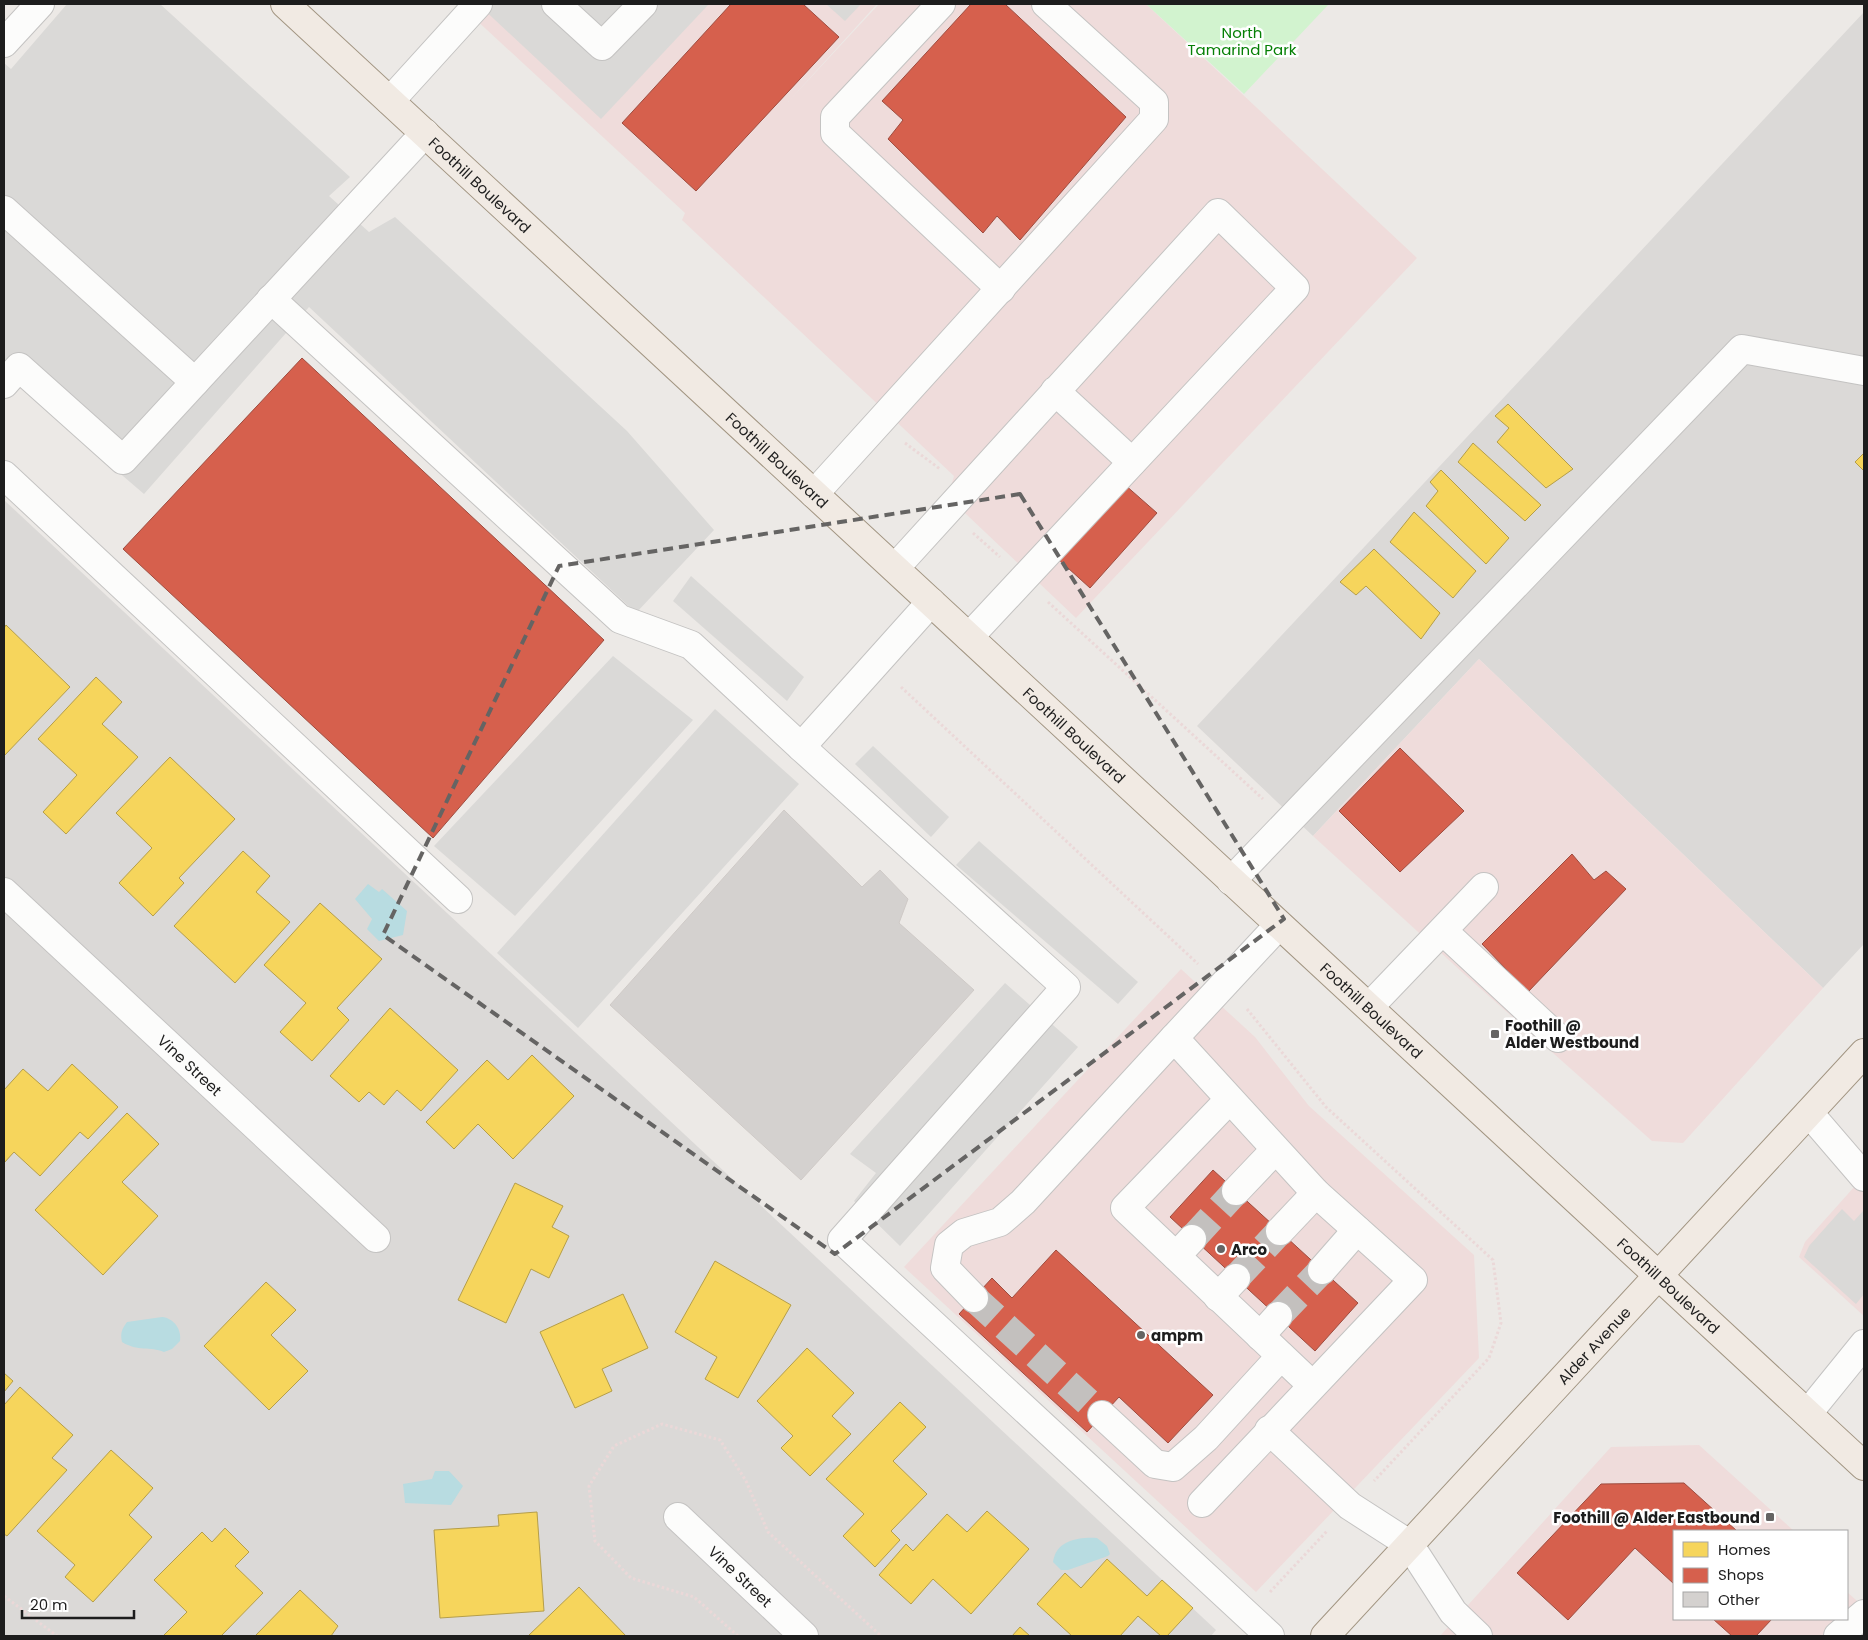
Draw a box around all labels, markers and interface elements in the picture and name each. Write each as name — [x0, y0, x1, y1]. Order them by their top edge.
park label: North Tamarind Park — [1187, 22, 1297, 60]
street label: Foothill Boulevard — [424, 132, 536, 238]
street label: Foothill Boulevard — [722, 407, 833, 513]
street label: Foothill Boulevard — [1019, 682, 1130, 788]
street label: Foothill Boulevard — [1316, 957, 1428, 1063]
place label: Foothill @ Alder Westbound — [1505, 1015, 1639, 1053]
marker: Foothill @ Alder Westbound — [1489, 1028, 1501, 1040]
street label: Vine Street — [153, 1030, 227, 1100]
street label: Foothill Boulevard — [1613, 1233, 1725, 1338]
place label: Arco — [1231, 1239, 1268, 1260]
marker: Arco — [1215, 1243, 1227, 1255]
street label: Alder Avenue — [1552, 1302, 1635, 1389]
place label: ampm — [1151, 1325, 1203, 1346]
marker: ampm — [1135, 1329, 1147, 1341]
place label: Foothill @ Alder Eastbound — [1553, 1507, 1760, 1528]
marker: Foothill @ Alder Eastbound — [1764, 1511, 1776, 1523]
legend — [1673, 1530, 1848, 1620]
text: Homes — [1718, 1539, 1771, 1560]
street label: Vine Street — [704, 1541, 777, 1611]
text: Shops — [1718, 1564, 1764, 1585]
scale bar — [22, 1588, 135, 1620]
text: Other — [1718, 1589, 1760, 1610]
text: 20 m — [30, 1594, 68, 1615]

